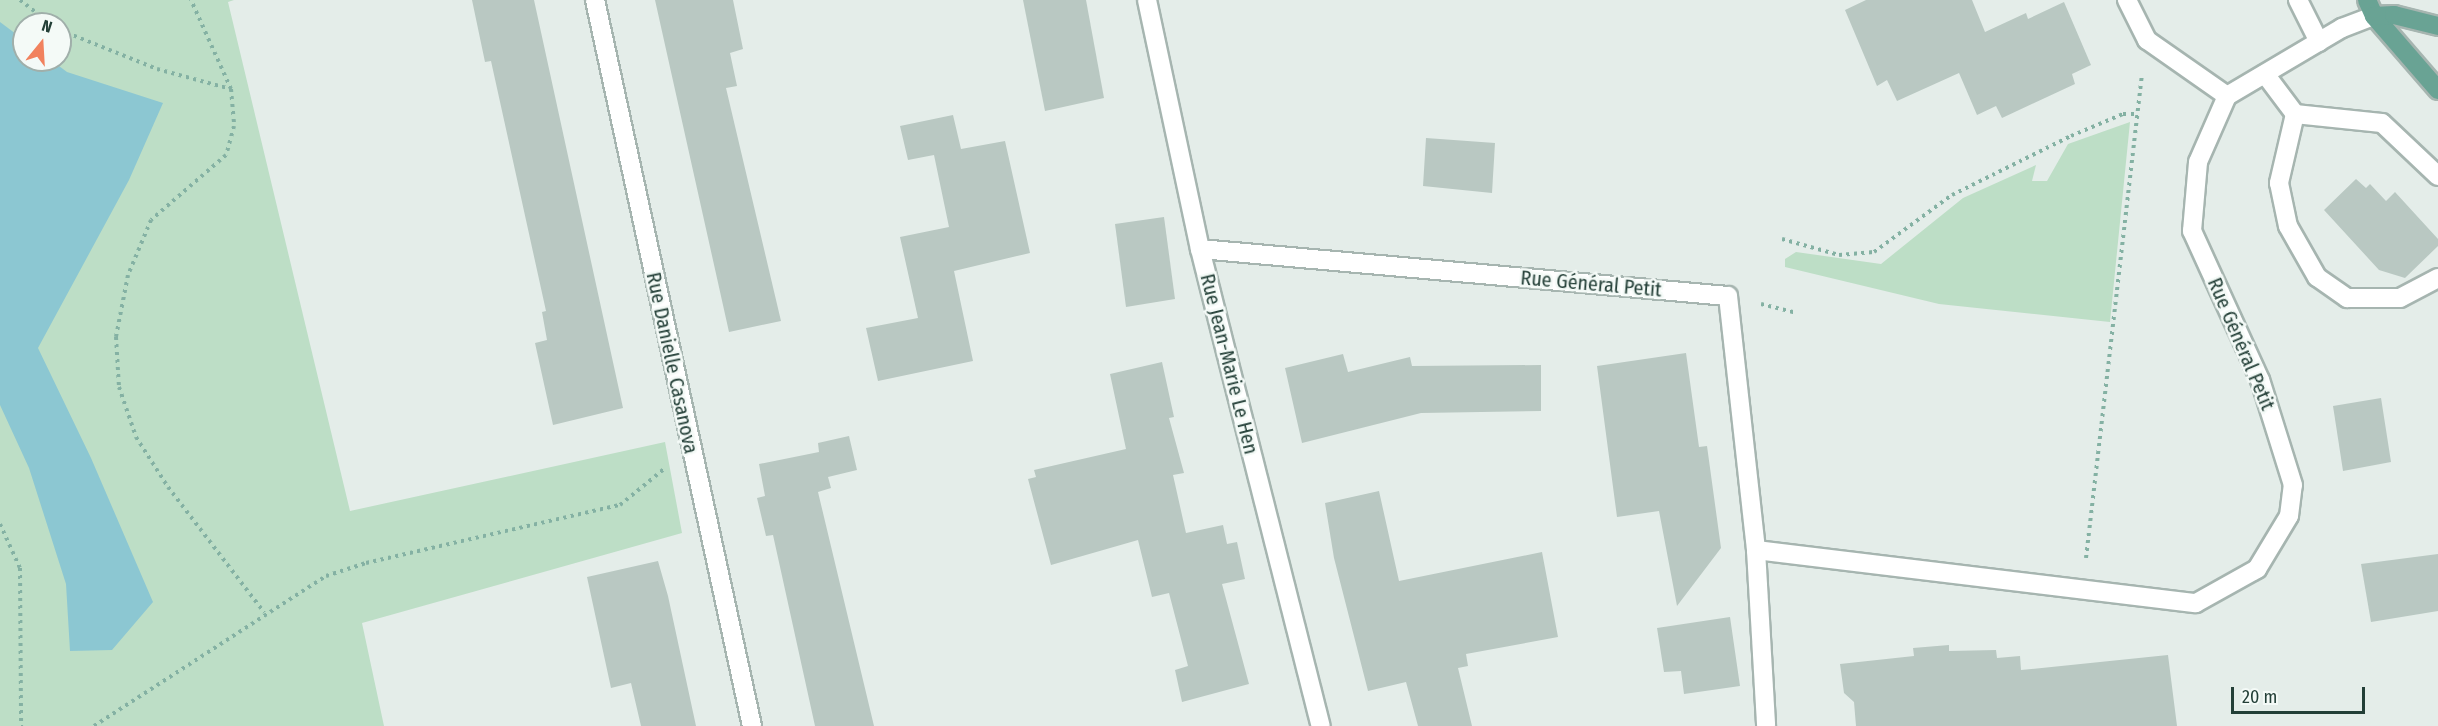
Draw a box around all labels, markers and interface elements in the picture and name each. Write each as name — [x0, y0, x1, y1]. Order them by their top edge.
north arrow — [12, 12, 72, 72]
text: N — [40, 16, 55, 37]
street label: Rue Général Petit — [1519, 266, 1663, 302]
street label: Rue Danielle Casanova — [641, 270, 703, 456]
street label: Rue Jean-Marie Le Hen — [1195, 271, 1263, 457]
street label: Rue Général Petit — [2202, 274, 2280, 414]
scale bar — [2234, 675, 2368, 713]
text: 20 m — [2242, 686, 2277, 708]

